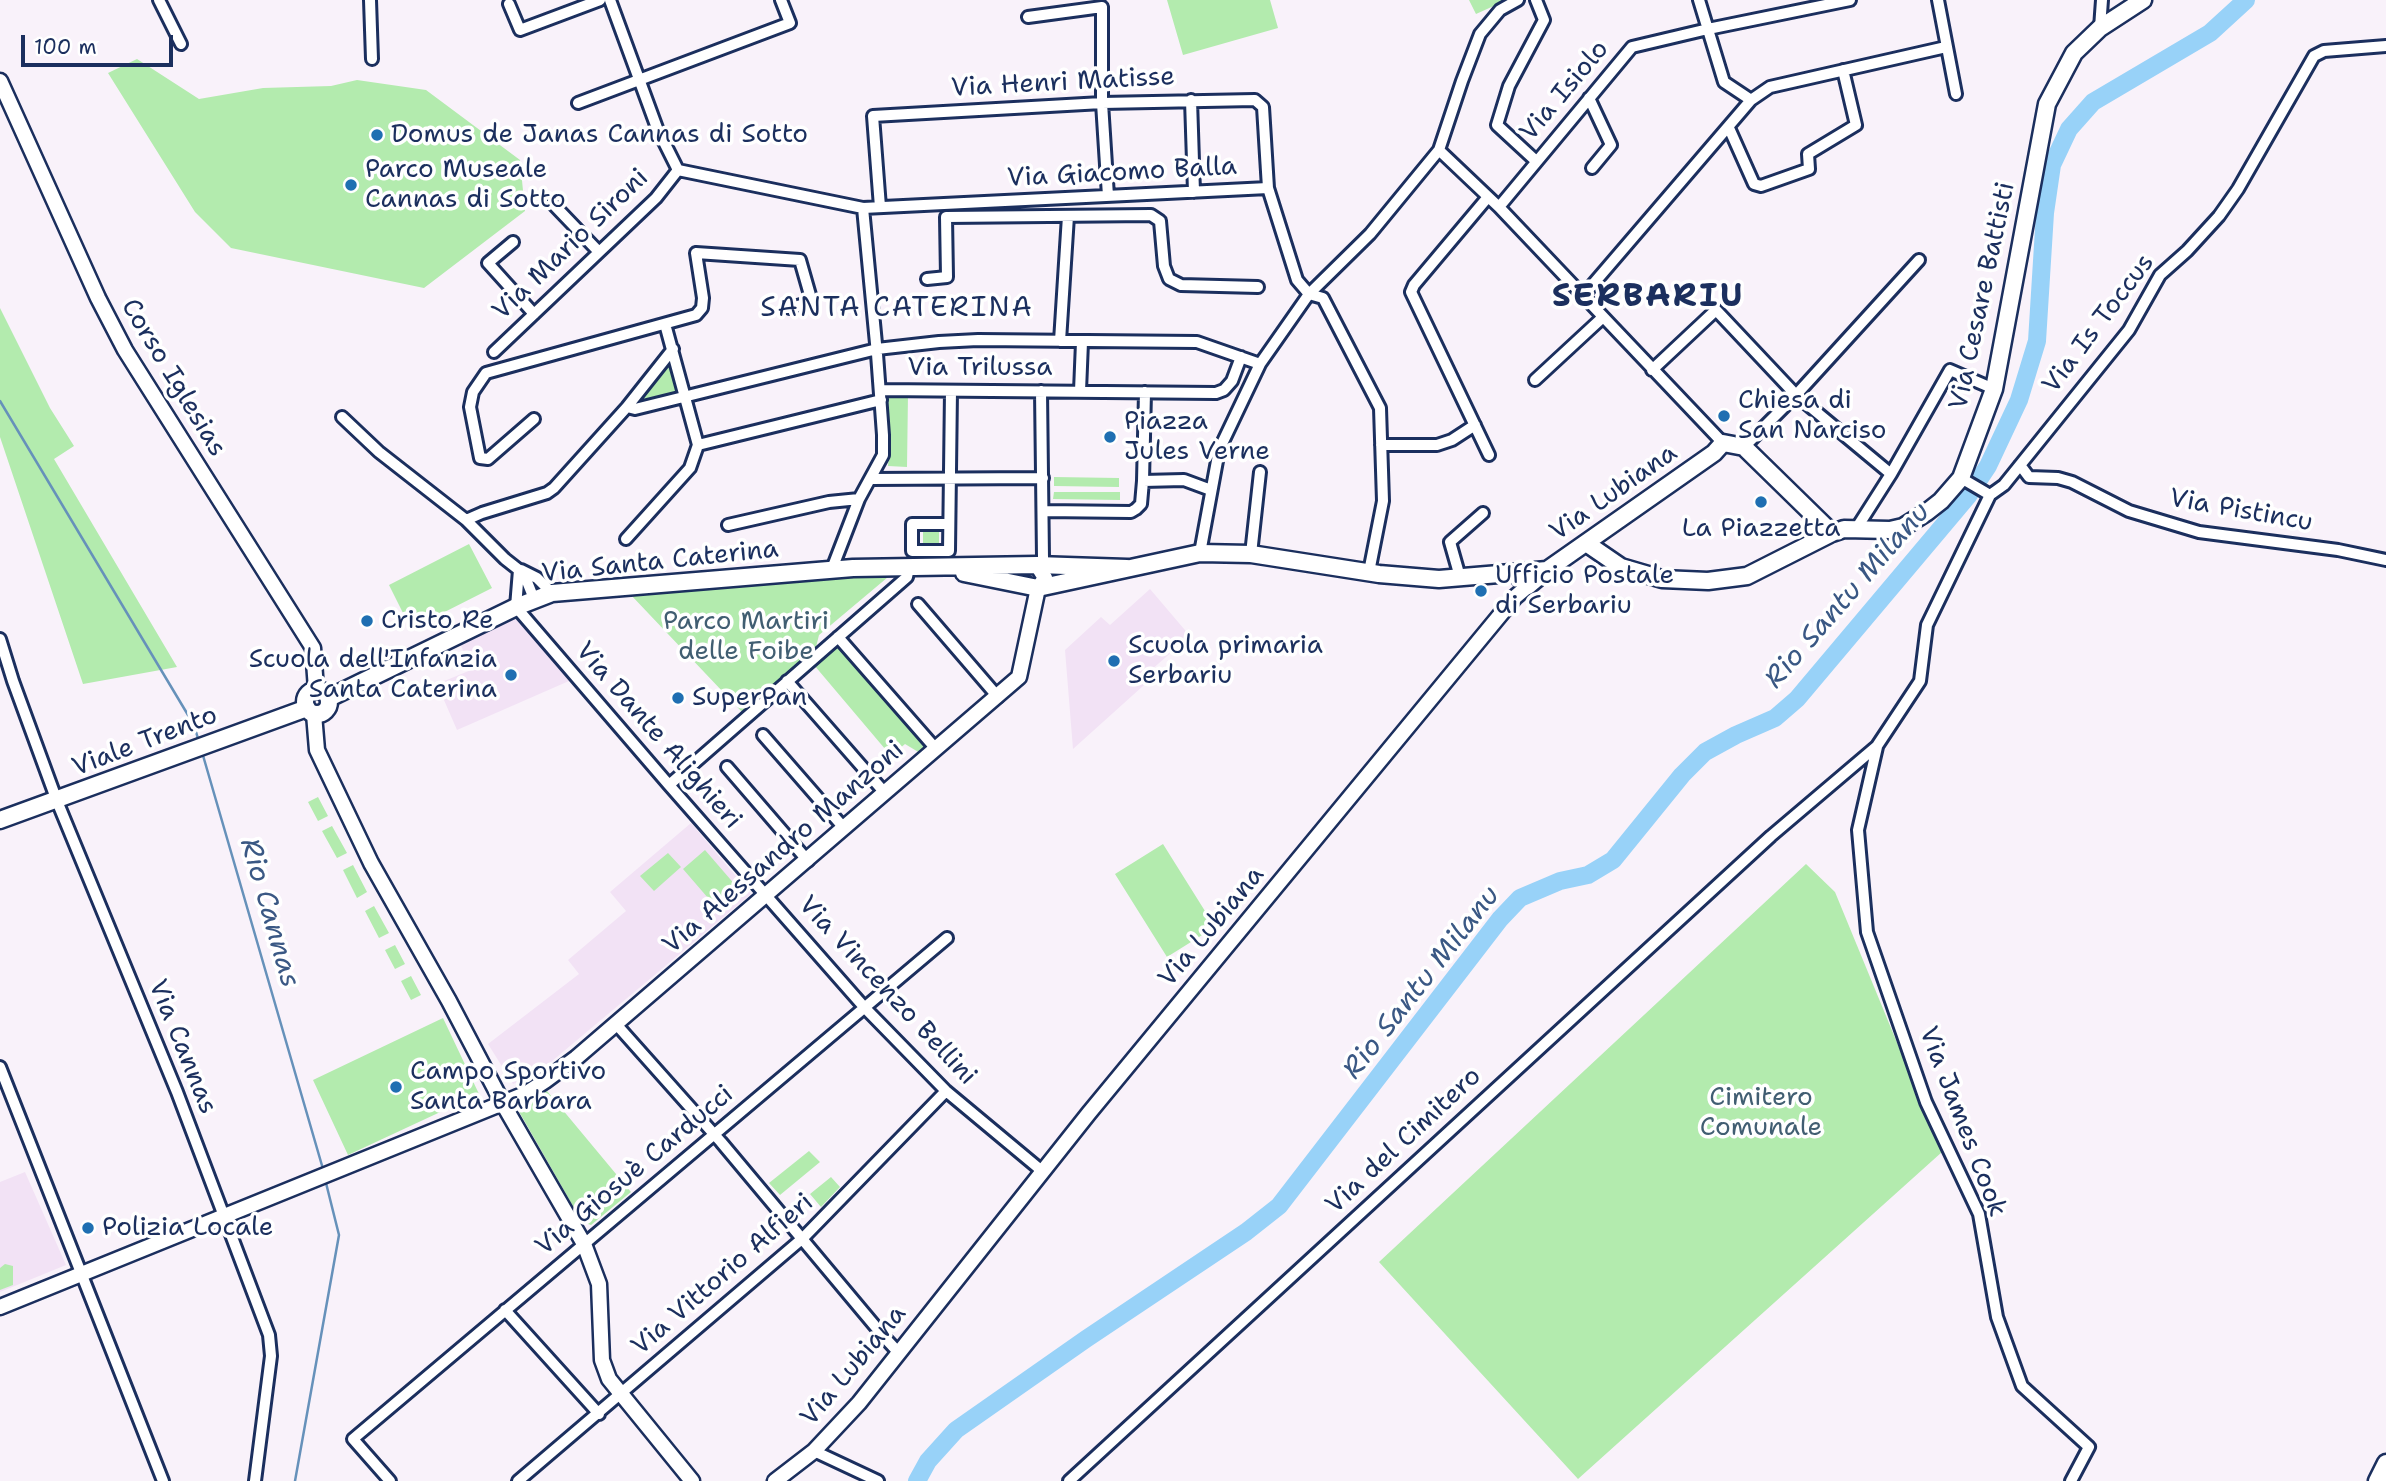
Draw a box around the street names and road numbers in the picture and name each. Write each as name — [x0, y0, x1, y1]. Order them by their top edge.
street label: Via Isiolo — [1514, 34, 1616, 148]
street label: Via Henri Matisse — [950, 62, 1176, 104]
street label: Via Giacomo Balla — [1006, 151, 1238, 195]
street label: Via Mario Sironi — [487, 163, 655, 327]
street label: Via Cesare Battisti — [1944, 179, 2022, 413]
street label: Via Is Toccus — [2037, 248, 2161, 400]
street label: Corso Iglesias — [114, 294, 232, 462]
street label: Via Trilussa — [908, 352, 1052, 384]
street label: Via Lubiana — [1544, 438, 1684, 548]
street label: Via Pistincu — [2167, 483, 2315, 539]
street label: Via Santa Caterina — [540, 534, 780, 590]
street label: Via Dante Alighieri — [568, 636, 748, 836]
street label: Viale Trento — [68, 700, 222, 784]
street label: Via Alessandro Manzoni — [657, 735, 911, 961]
street label: Via Lubiana — [1153, 860, 1271, 994]
street label: Via Vincenzo Bellini — [791, 890, 983, 1092]
street label: Via Cannas — [141, 975, 223, 1119]
street label: Via James Cook — [1911, 1023, 2013, 1221]
street label: Via del Cimitero — [1320, 1061, 1488, 1221]
street label: Via Giosuè Carducci — [530, 1079, 740, 1263]
street label: Via Vittorio Alfieri — [626, 1188, 820, 1362]
street label: Via Lubiana — [795, 1299, 913, 1433]

